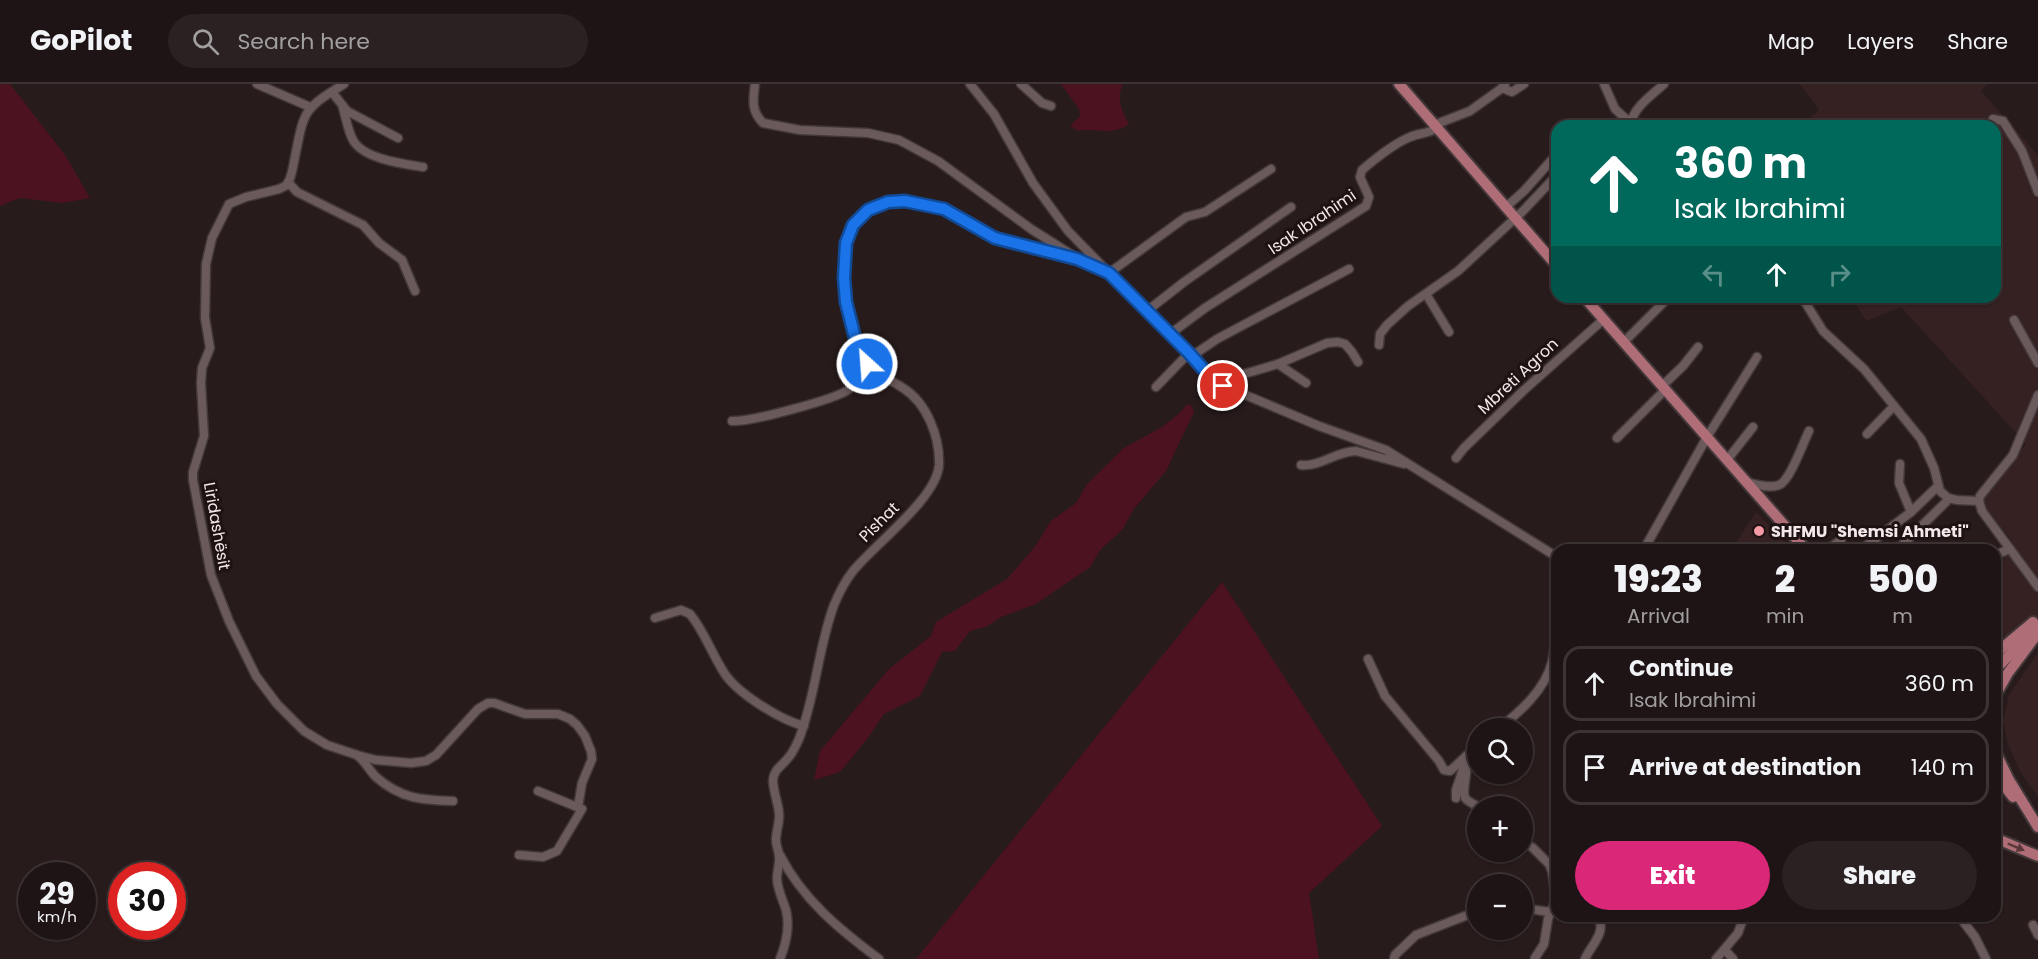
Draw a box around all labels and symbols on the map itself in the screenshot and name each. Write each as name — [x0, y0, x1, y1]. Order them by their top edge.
street label: Isak Ibrahimi — [1263, 184, 1361, 260]
position arrow — [835, 332, 899, 396]
street label: Mbreti Agron — [1473, 333, 1563, 419]
pin — [1197, 360, 1248, 411]
street label: Liridashësit — [198, 480, 236, 572]
street label: Pishat — [854, 497, 904, 547]
place label: SHFMU "Shemsi Ahmeti" — [1771, 520, 1969, 543]
marker: SHFMU "Shemsi Ahmeti" — [1752, 524, 1766, 538]
one-way arrow — [2008, 842, 2026, 852]
speed limit sign: 30 — [108, 862, 186, 940]

